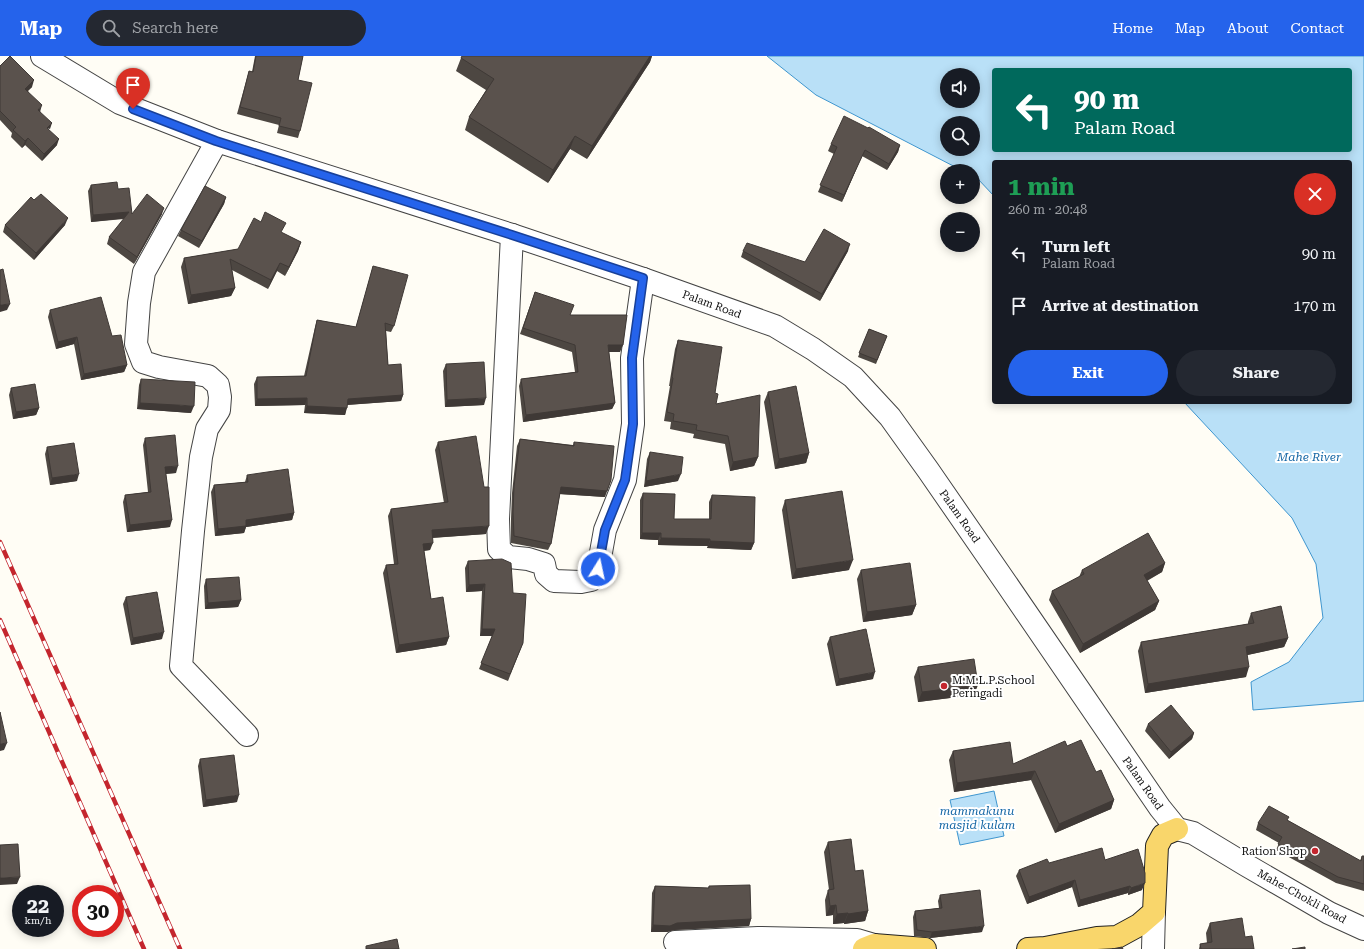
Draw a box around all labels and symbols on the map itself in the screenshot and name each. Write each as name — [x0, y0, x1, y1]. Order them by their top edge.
pin — [116, 68, 150, 109]
street label: Palam Road — [680, 288, 743, 321]
water label: Mahe River — [1276, 450, 1341, 464]
street label: Palam Road — [936, 487, 983, 545]
position arrow — [577, 548, 619, 590]
place label: M.M.L.P.School Peringadi — [952, 674, 1035, 700]
marker: M.M.L.P.School Peringadi — [939, 681, 949, 691]
street label: Palam Road — [1119, 754, 1166, 812]
water label: mammakunu masjid kulam — [939, 804, 1016, 832]
place label: Ration Shop — [1241, 845, 1307, 858]
marker: Ration Shop — [1310, 846, 1320, 856]
street label: Mahe-Chokli Road — [1255, 867, 1348, 926]
speed limit sign: 30 — [72, 885, 124, 937]

